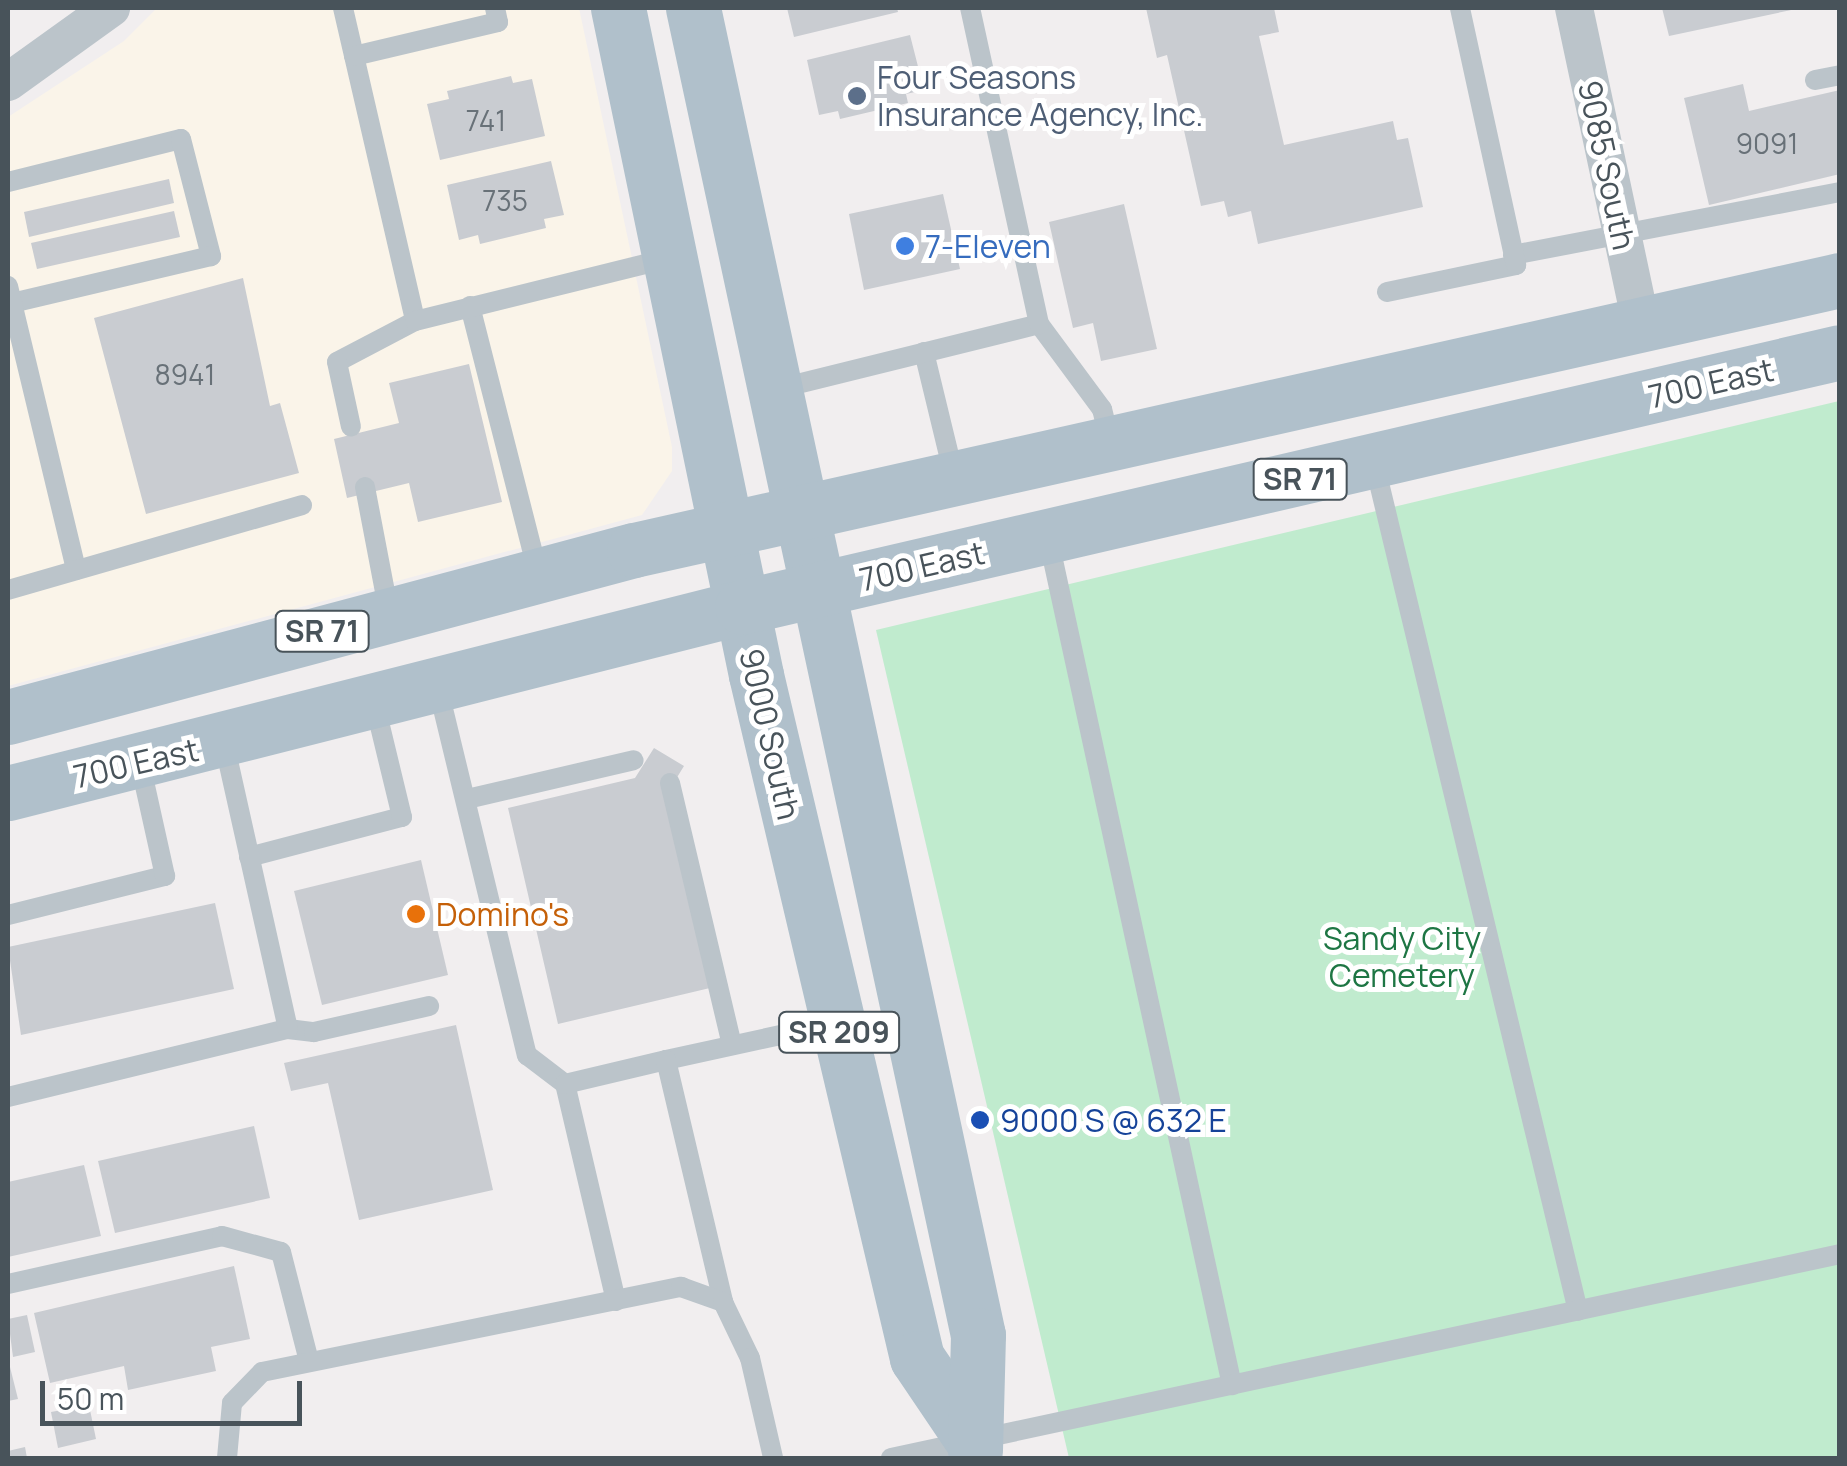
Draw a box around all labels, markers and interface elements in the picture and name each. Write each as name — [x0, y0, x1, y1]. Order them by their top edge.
place label: Four Seasons Insurance Agency, Inc. — [877, 59, 1203, 134]
street label: 9085 South — [1570, 77, 1644, 253]
marker: Four Seasons Insurance Agency, Inc. — [846, 85, 868, 107]
house number: 741 — [466, 103, 506, 137]
house number: 9091 — [1736, 126, 1798, 160]
house number: 735 — [482, 183, 528, 217]
place label: 7-Eleven — [925, 227, 1051, 265]
marker: 7-Eleven — [894, 235, 916, 257]
street label: 700 East — [1645, 350, 1777, 416]
house number: 8941 — [154, 357, 216, 391]
road number: SR 71 — [1252, 454, 1348, 504]
street label: 700 East — [856, 533, 988, 599]
road number: SR 71 — [274, 606, 370, 656]
street label: 9000 South — [732, 645, 808, 823]
street label: 700 East — [70, 730, 202, 796]
place label: Domino's — [436, 895, 569, 933]
marker: Domino's — [405, 903, 427, 925]
park label: Sandy City Cemetery — [1323, 920, 1481, 995]
road number: SR 209 — [776, 1007, 902, 1057]
place label: 9000 S @ 632 E — [1000, 1101, 1227, 1139]
marker: 9000 S @ 632 E — [969, 1109, 991, 1131]
scale bar — [45, 1361, 308, 1423]
text: 50 m — [57, 1378, 124, 1419]

